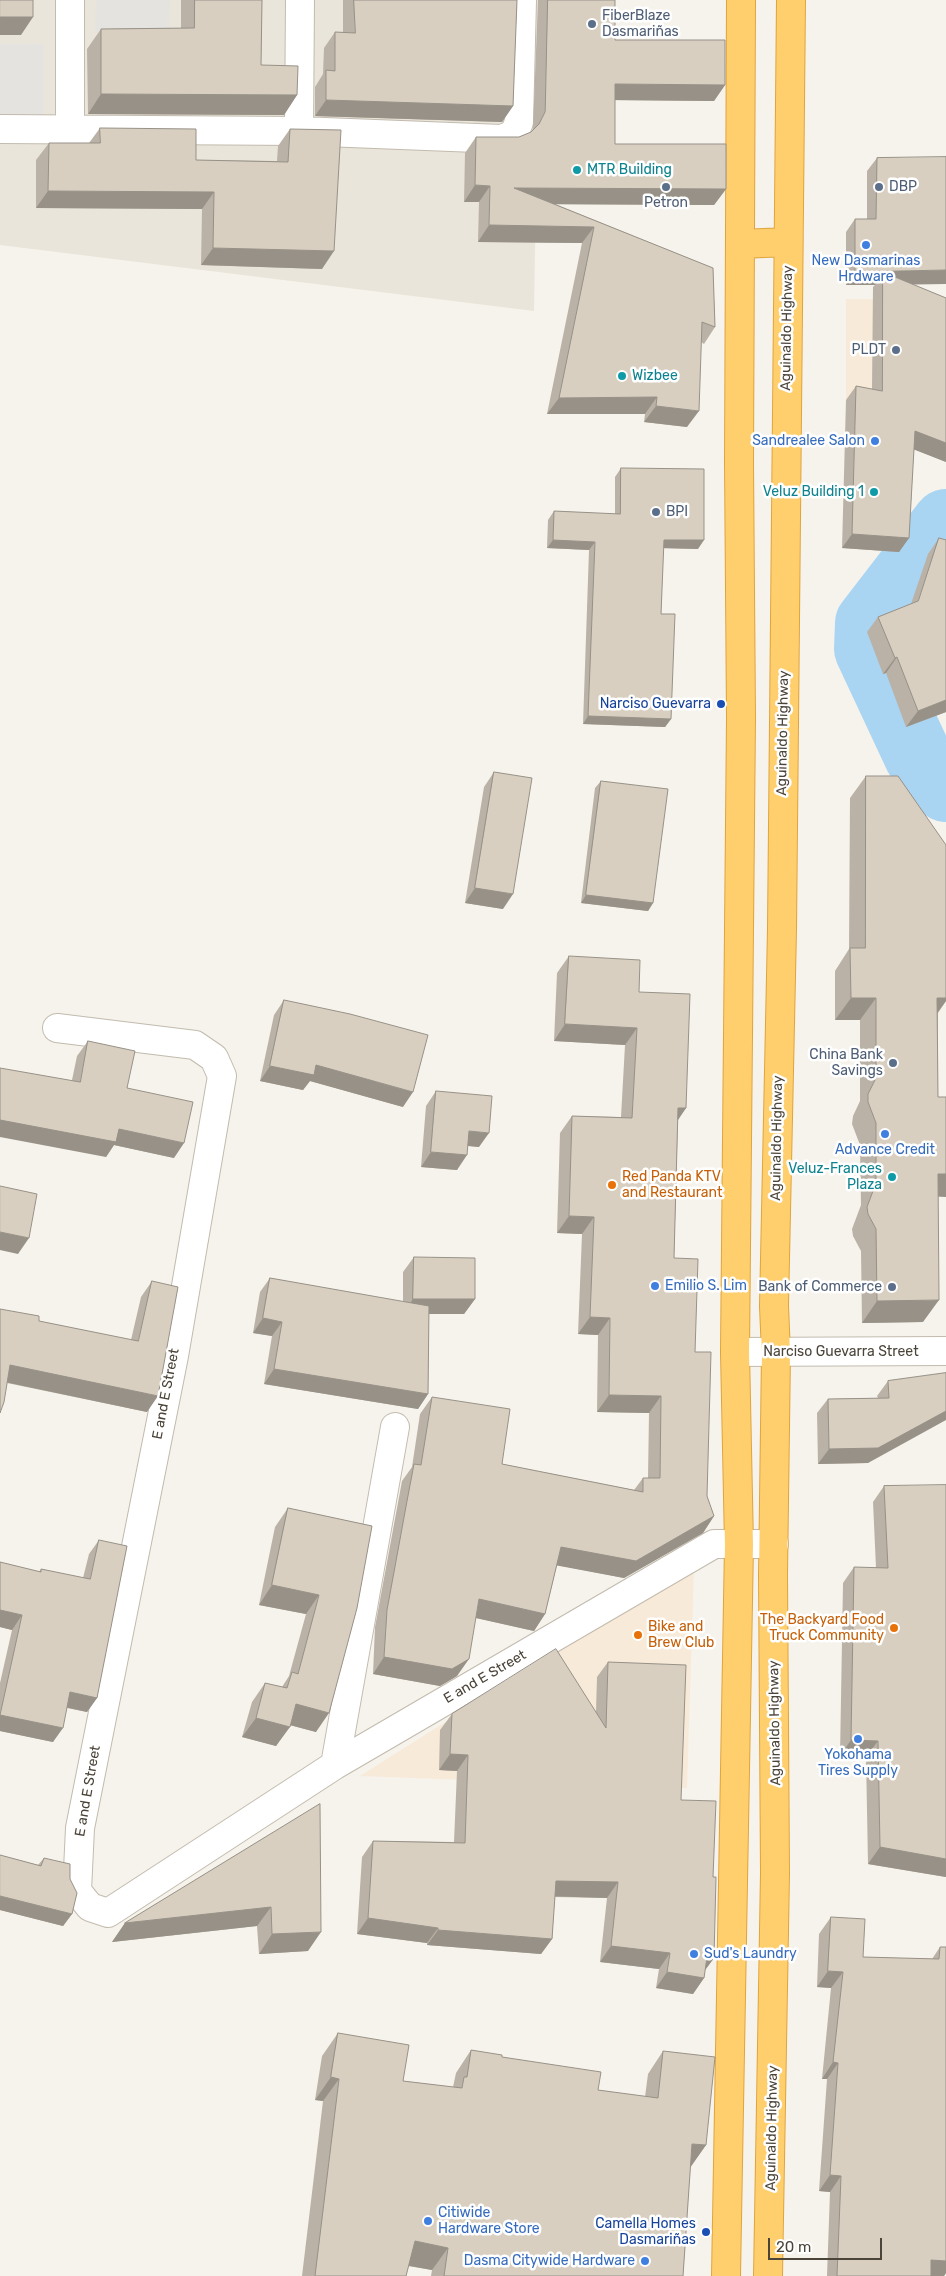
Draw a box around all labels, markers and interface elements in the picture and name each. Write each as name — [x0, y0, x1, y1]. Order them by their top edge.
place label: FiberBlaze Dasmariñas — [602, 8, 679, 40]
marker: FiberBlaze Dasmariñas — [586, 18, 598, 30]
place label: MTR Building — [587, 162, 672, 178]
marker: MTR Building — [571, 164, 583, 176]
place label: DBP — [889, 179, 917, 195]
marker: Petron — [660, 181, 672, 193]
marker: DBP — [873, 181, 885, 193]
place label: Petron — [644, 195, 688, 211]
marker: New Dasmarinas Hrdware — [860, 239, 872, 251]
place label: New Dasmarinas Hrdware — [812, 253, 920, 286]
street label: Aguinaldo Highway — [778, 265, 796, 391]
place label: PLDT — [852, 342, 886, 358]
marker: PLDT — [890, 344, 902, 356]
place label: Wizbee — [632, 368, 678, 384]
marker: Wizbee — [616, 370, 628, 382]
place label: Sandrealee Salon — [752, 433, 865, 449]
marker: Sandrealee Salon — [869, 435, 881, 447]
place label: Veluz Building 1 — [763, 484, 864, 500]
marker: Veluz Building 1 — [868, 486, 880, 498]
place label: BPI — [666, 504, 688, 520]
marker: BPI — [650, 506, 662, 518]
street label: Aguinaldo Highway — [774, 670, 792, 796]
place label: Narciso Guevarra — [600, 696, 711, 712]
marker: Narciso Guevarra — [715, 698, 727, 710]
place label: China Bank Savings — [809, 1047, 883, 1080]
marker: China Bank Savings — [887, 1057, 899, 1069]
street label: Aguinaldo Highway — [768, 1075, 786, 1201]
marker: Advance Credit — [879, 1128, 891, 1140]
place label: Advance Credit — [835, 1142, 935, 1158]
place label: Veluz-Frances Plaza — [788, 1161, 882, 1194]
place label: Red Panda KTV and Restaurant — [622, 1169, 722, 1202]
marker: Veluz-Frances Plaza — [886, 1171, 898, 1183]
marker: Red Panda KTV and Restaurant — [606, 1179, 618, 1191]
place label: Emilio S. Lim — [665, 1278, 747, 1294]
place label: Bank of Commerce — [758, 1279, 882, 1295]
marker: Emilio S. Lim — [649, 1280, 661, 1292]
marker: Bank of Commerce — [886, 1281, 898, 1293]
street label: Narciso Guevarra Street — [763, 1344, 919, 1360]
street label: E and E Street — [149, 1347, 183, 1441]
place label: The Backyard Food Truck Community — [760, 1612, 884, 1644]
place label: Bike and Brew Club — [648, 1619, 714, 1651]
marker: The Backyard Food Truck Community — [888, 1622, 900, 1634]
marker: Bike and Brew Club — [632, 1629, 644, 1641]
street label: E and E Street — [441, 1647, 529, 1707]
street label: Aguinaldo Highway — [766, 1660, 784, 1786]
marker: Yokohama Tires Supply — [852, 1733, 864, 1745]
street label: E and E Street — [72, 1744, 104, 1838]
place label: Yokohama Tires Supply — [818, 1747, 898, 1780]
place label: Sud's Laundry — [704, 1946, 797, 1962]
marker: Sud's Laundry — [688, 1948, 700, 1960]
street label: Aguinaldo Highway — [763, 2065, 781, 2191]
place label: Citiwide Hardware Store — [438, 2205, 540, 2238]
marker: Citiwide Hardware Store — [422, 2215, 434, 2227]
place label: Camella Homes Dasmariñas — [595, 2216, 696, 2248]
marker: Camella Homes Dasmariñas — [700, 2226, 712, 2238]
scale bar — [771, 2228, 885, 2260]
text: 20 m — [776, 2238, 811, 2256]
place label: Dasma Citywide Hardware — [464, 2253, 635, 2269]
marker: Dasma Citywide Hardware — [639, 2255, 651, 2267]

